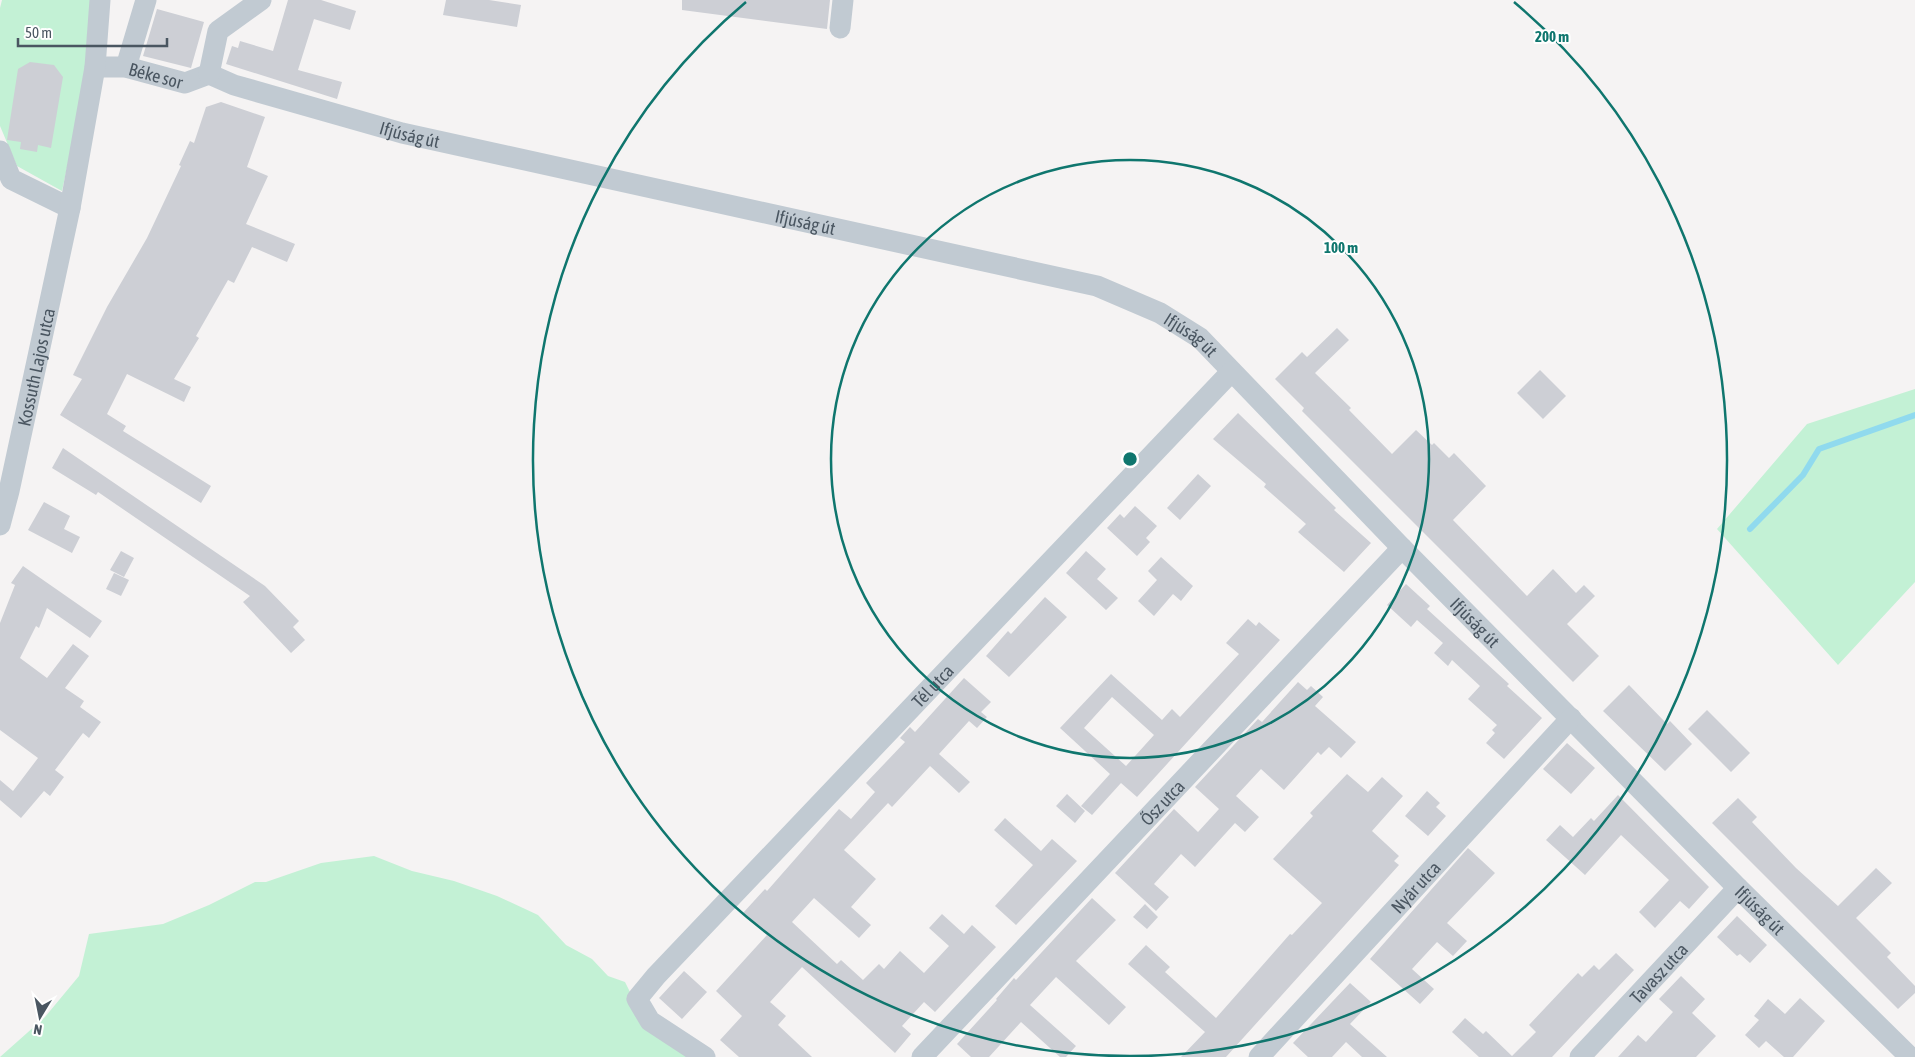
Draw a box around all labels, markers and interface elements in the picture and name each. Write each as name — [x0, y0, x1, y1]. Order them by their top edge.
scale bar — [18, 15, 166, 47]
text: 50 m — [25, 24, 52, 41]
text: 200 m — [1535, 28, 1569, 45]
street label: Béke sor — [127, 58, 186, 93]
street label: Ifjúság út — [377, 117, 442, 152]
street label: Ifjúság út — [773, 205, 837, 239]
text: 100 m — [1324, 239, 1358, 256]
street label: Kossuth Lajos utca — [13, 306, 59, 428]
street label: Ifjúság út — [1161, 308, 1222, 361]
centre of rings — [1121, 450, 1139, 468]
street label: Ifjúság út — [1446, 593, 1504, 651]
street label: Tél utca — [907, 660, 958, 711]
street label: Ősz utca — [1136, 775, 1188, 829]
street label: Nyár utca — [1386, 857, 1444, 917]
street label: Ifjúság út — [1731, 881, 1789, 939]
street label: Tavasz utca — [1625, 939, 1692, 1007]
north arrow — [15, 992, 65, 1042]
text: N — [32, 1021, 43, 1038]

